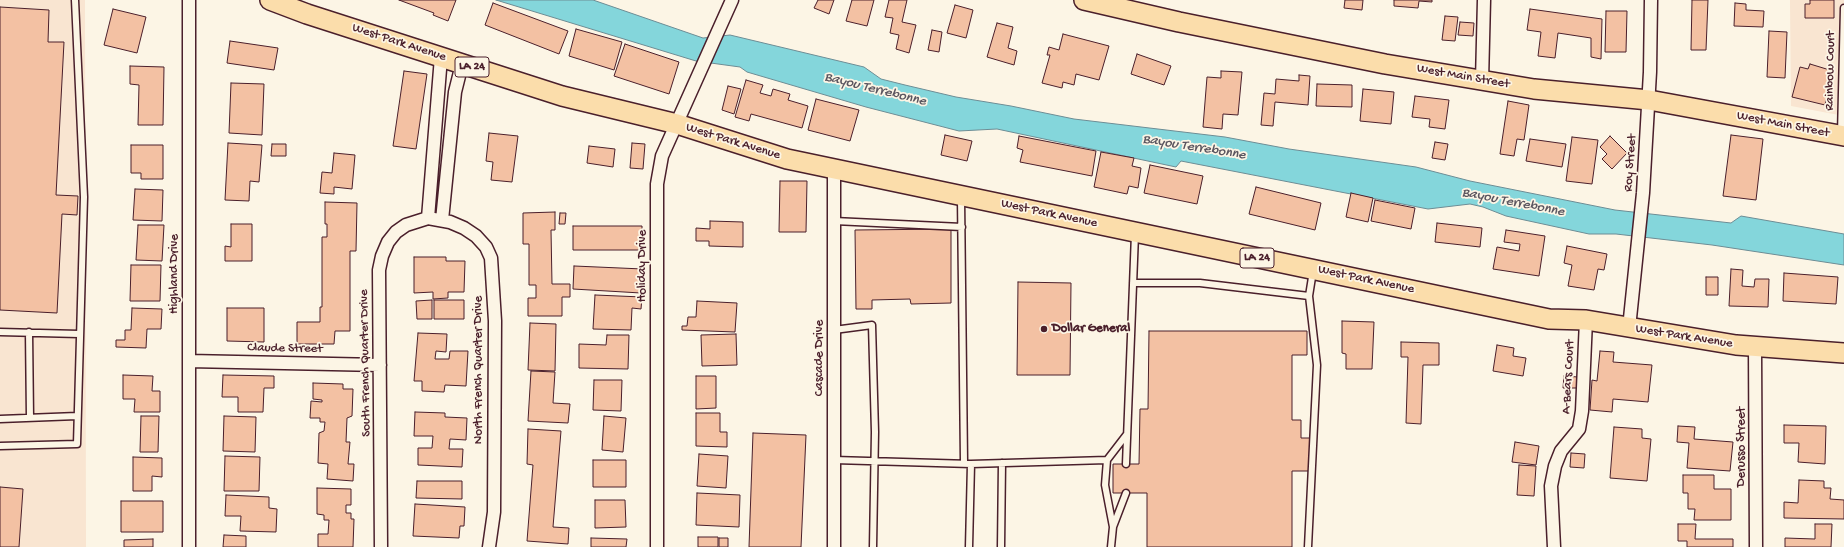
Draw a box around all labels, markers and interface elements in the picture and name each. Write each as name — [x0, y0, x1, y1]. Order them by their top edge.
street label: West Park Avenue — [350, 20, 448, 66]
street label: Rainbow Court — [1823, 31, 1839, 111]
road number: LA 24 — [455, 57, 489, 77]
street label: West Main Street — [1415, 61, 1511, 93]
water label: Bayou Terrebonne — [823, 69, 927, 111]
street label: West Main Street — [1735, 108, 1831, 142]
street label: West Park Avenue — [684, 120, 782, 164]
water label: Bayou Terrebonne — [1141, 132, 1247, 164]
street label: Roy Street — [1621, 134, 1641, 192]
water label: Bayou Terrebonne — [1460, 185, 1566, 221]
street label: West Park Avenue — [1000, 196, 1098, 232]
street label: Holiday Drive — [635, 230, 651, 302]
street label: Highland Drive — [167, 234, 183, 314]
road number: LA 24 — [1240, 248, 1274, 268]
street label: West Park Avenue — [1317, 262, 1415, 298]
street label: South French Quarter Drive — [357, 289, 375, 437]
street label: North French Quarter Drive — [471, 296, 487, 444]
street label: Cascade Drive — [812, 320, 828, 396]
place label: Dollar General — [1052, 321, 1130, 337]
street label: West Park Avenue — [1634, 322, 1734, 352]
marker: Dollar General — [1039, 324, 1049, 334]
street label: A-Bears Court — [1559, 339, 1579, 415]
street label: Claude Street — [247, 341, 323, 357]
street label: Derusso Street — [1734, 407, 1750, 487]

